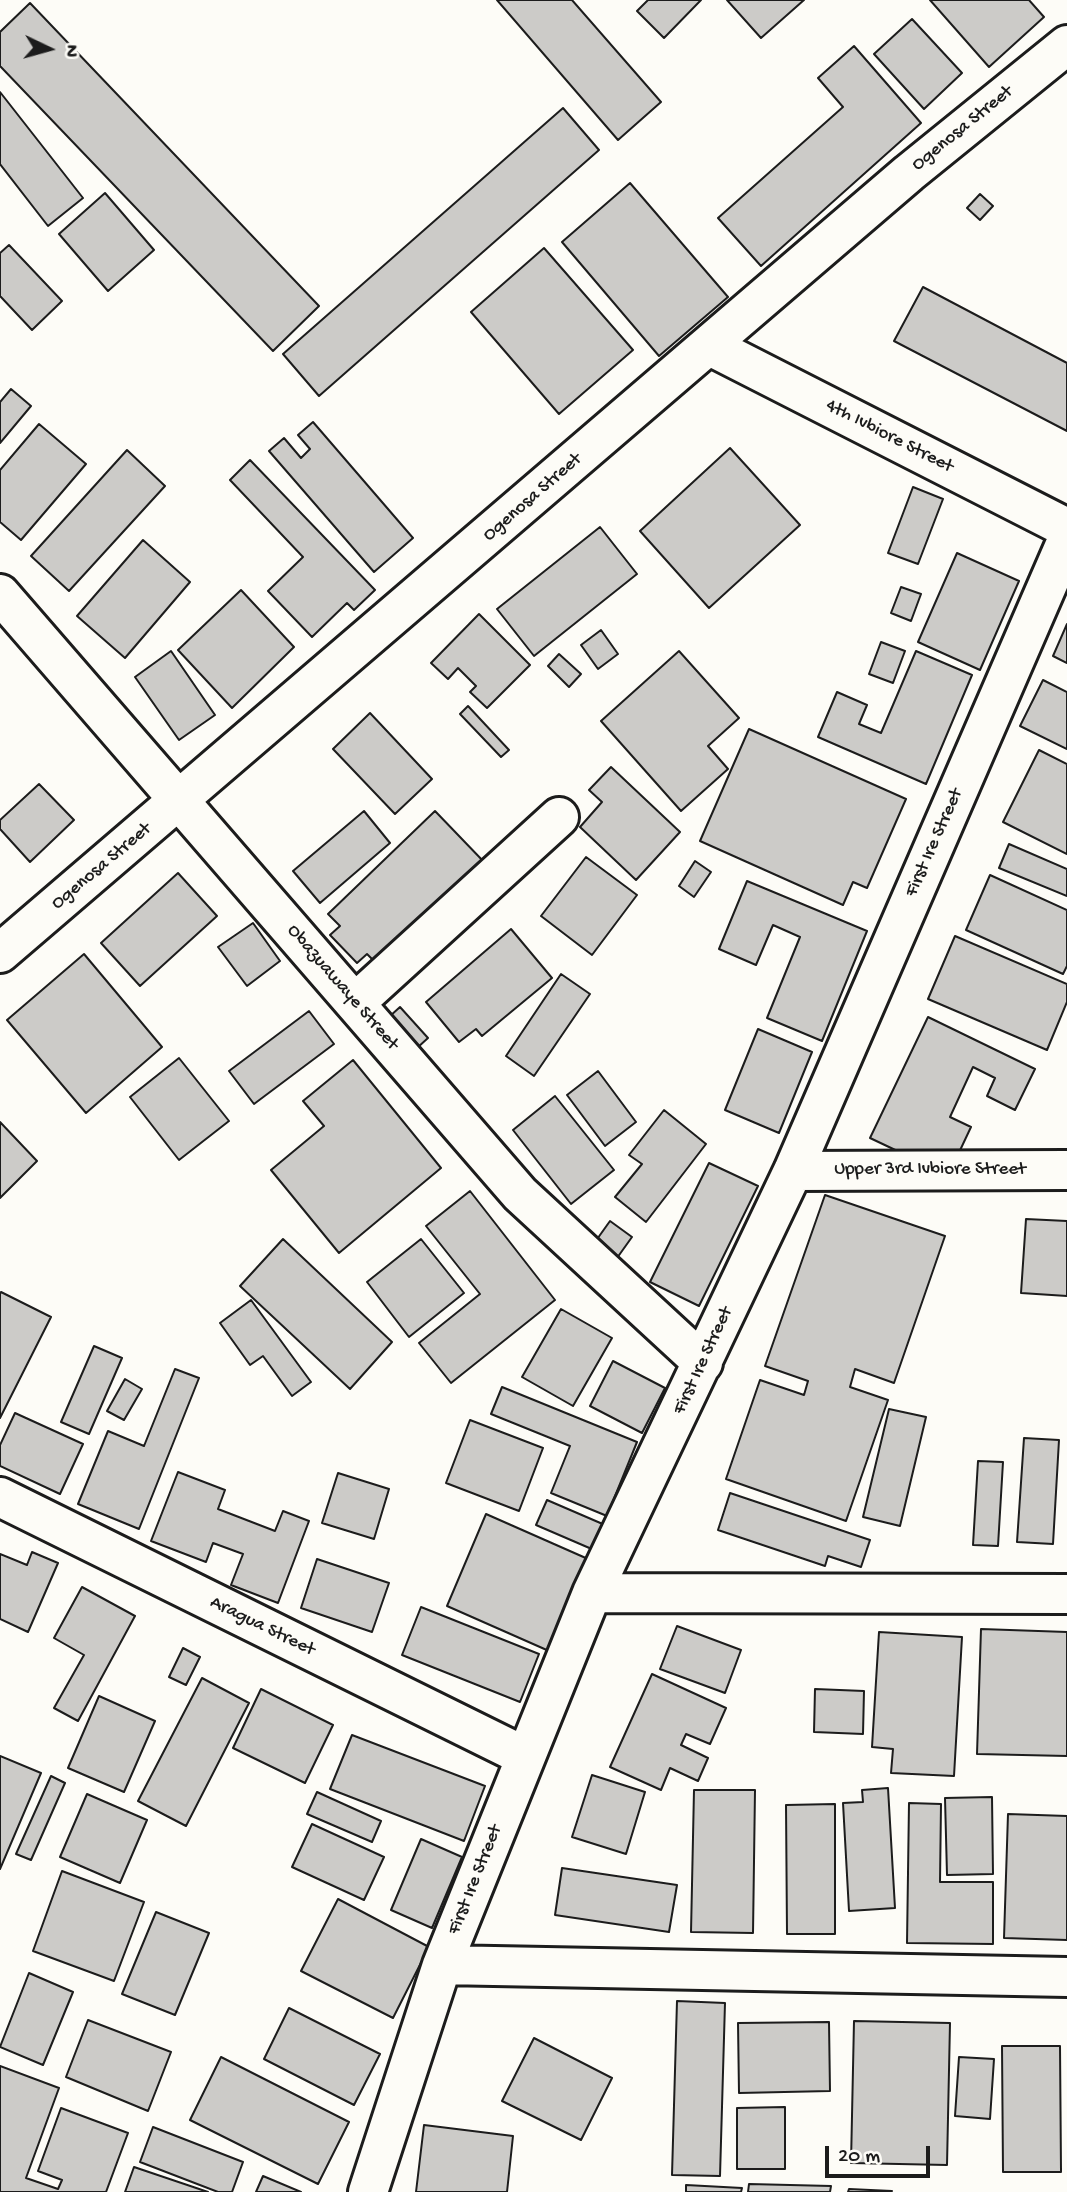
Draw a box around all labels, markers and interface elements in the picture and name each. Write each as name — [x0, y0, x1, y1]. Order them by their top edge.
north arrow — [14, 14, 84, 84]
text: N — [58, 44, 82, 58]
street label: Ogenosa Street — [908, 81, 1018, 177]
street label: 4th Ivbiore Street — [821, 395, 957, 479]
street label: Ogenosa Street — [479, 449, 587, 547]
street label: First Ire Street — [901, 785, 969, 901]
street label: Ogenosa Street — [47, 819, 157, 915]
street label: Obazuawaye Street — [281, 920, 403, 1056]
street label: Upper 3rd Ivbiore Street — [834, 1159, 1026, 1181]
street label: First Ire Street — [669, 1304, 739, 1418]
street label: Aragua Street — [206, 1592, 318, 1662]
street label: First Ire Street — [444, 1822, 508, 1938]
scale bar — [829, 2132, 934, 2176]
text: 20 m — [838, 2145, 880, 2170]

